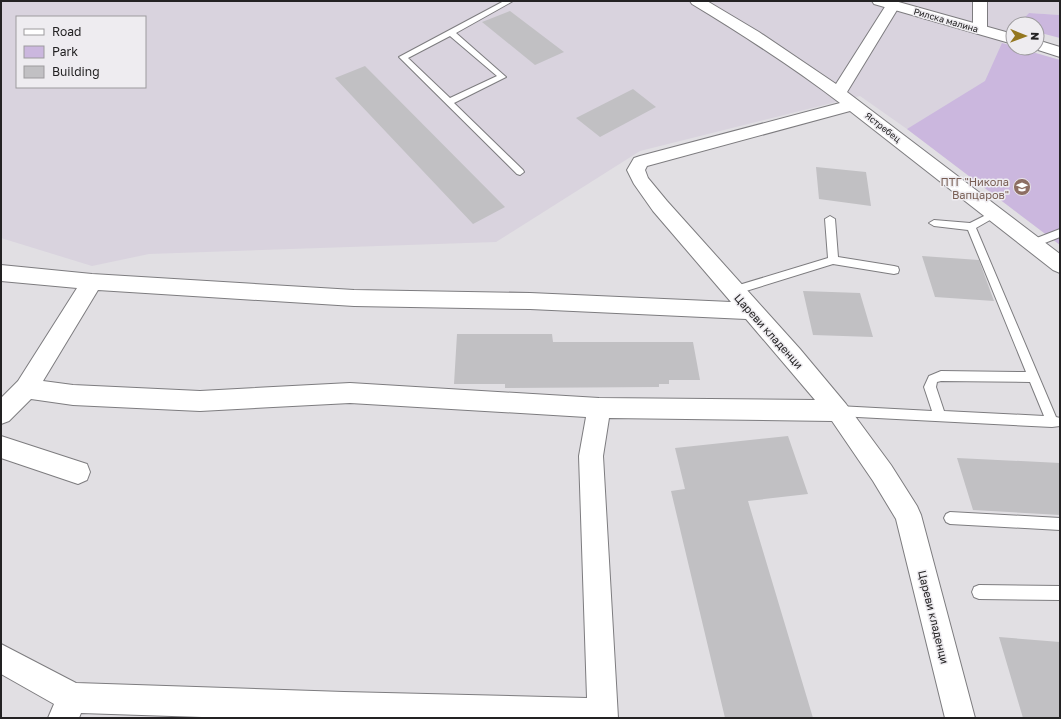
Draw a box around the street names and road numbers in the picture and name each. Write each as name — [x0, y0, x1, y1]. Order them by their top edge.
street label: Рилска малина — [912, 5, 980, 35]
street label: Ястребец — [863, 110, 903, 145]
street label: Цареви кладенци — [732, 291, 806, 371]
street label: Цареви кладенци — [916, 569, 952, 665]

